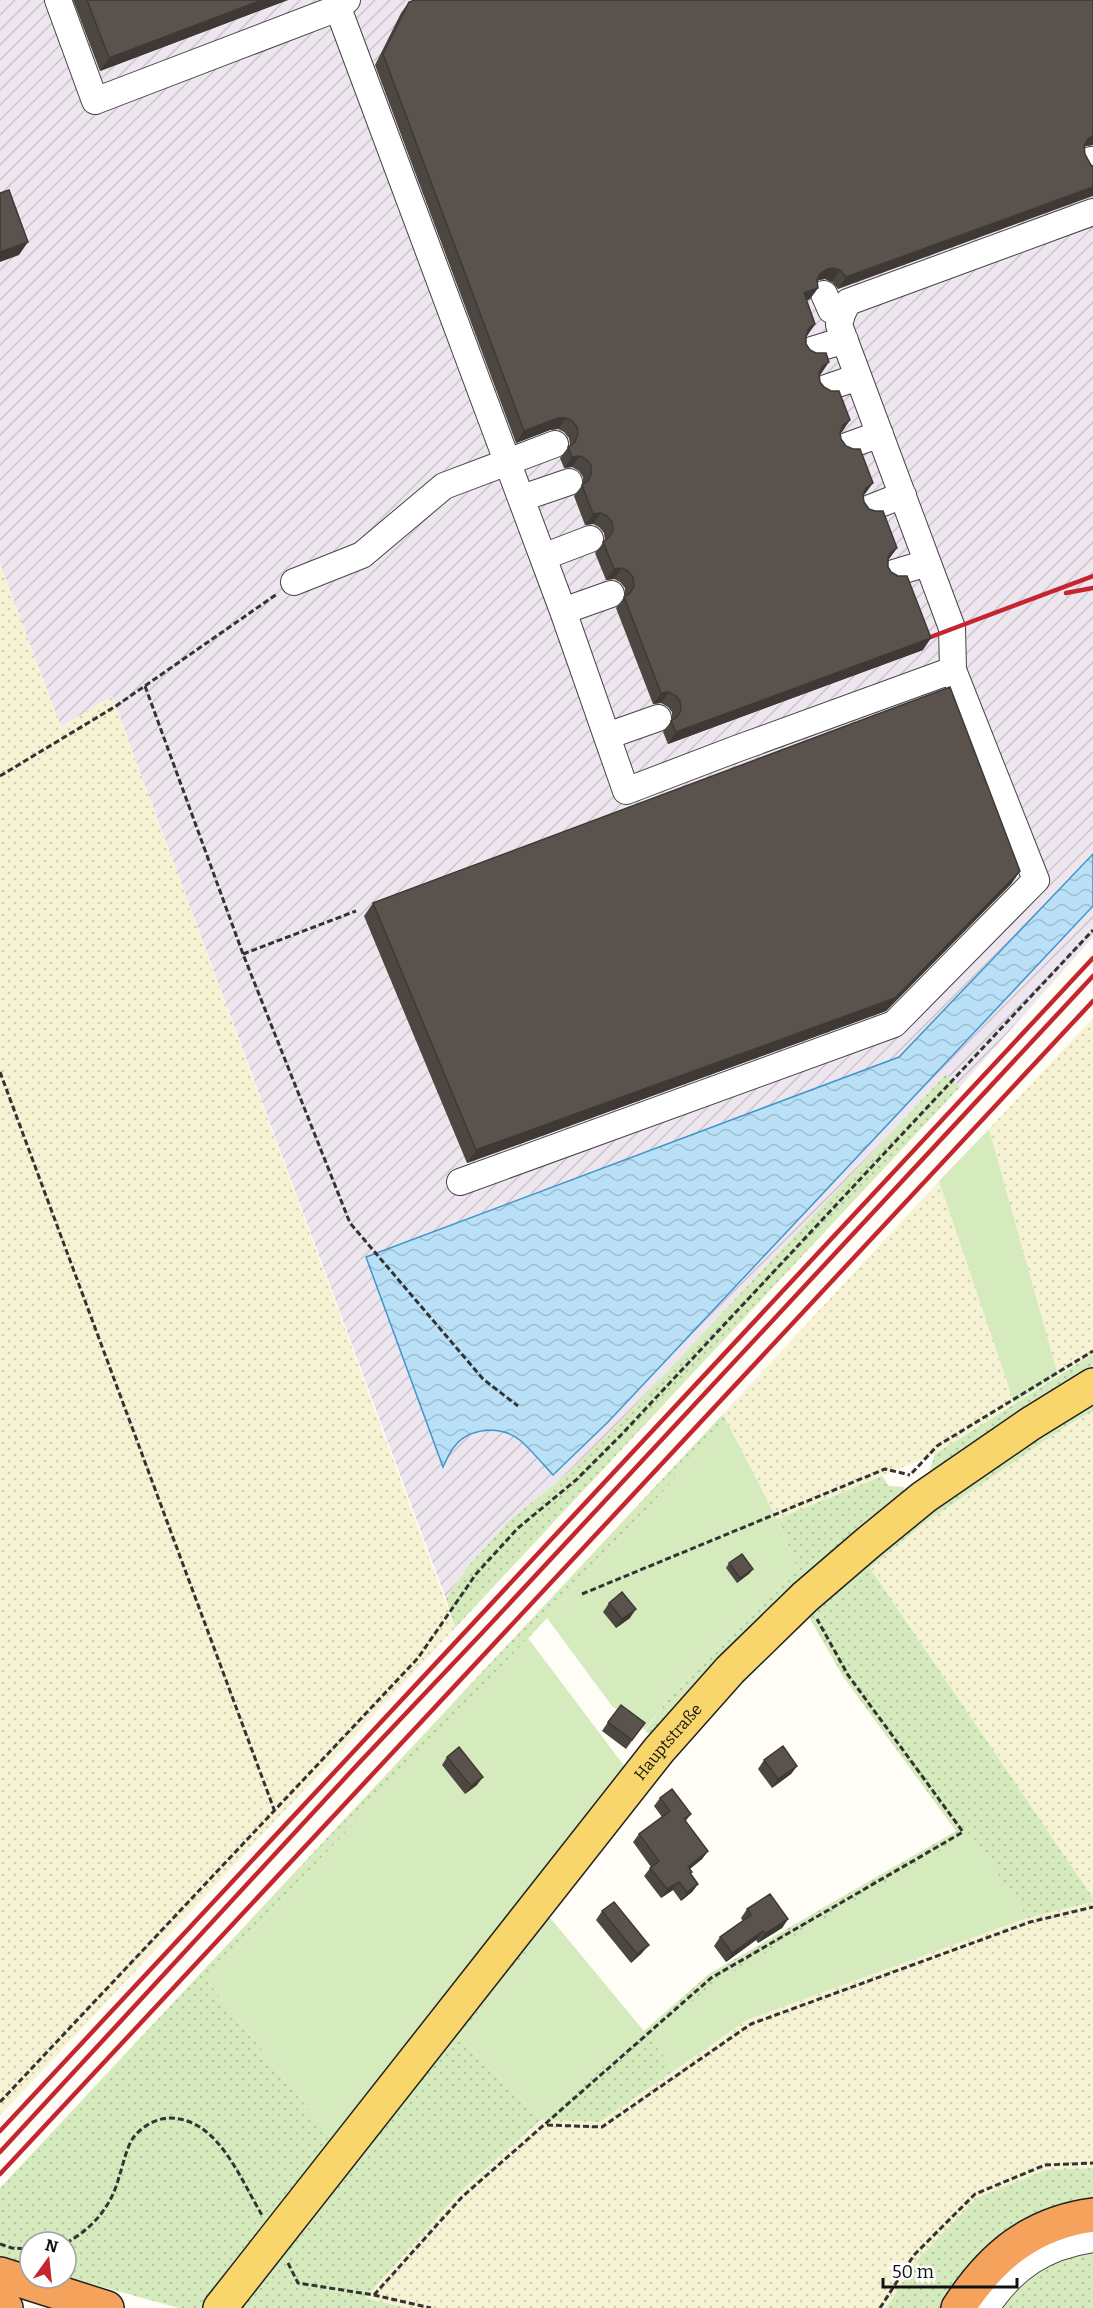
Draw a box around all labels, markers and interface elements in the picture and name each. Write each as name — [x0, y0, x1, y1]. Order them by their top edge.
street label: Hauptstraße — [630, 1700, 706, 1784]
north arrow — [18, 2230, 78, 2290]
text: N — [43, 2235, 60, 2257]
scale bar — [883, 2251, 1016, 2289]
text: 50 m — [892, 2261, 934, 2283]

